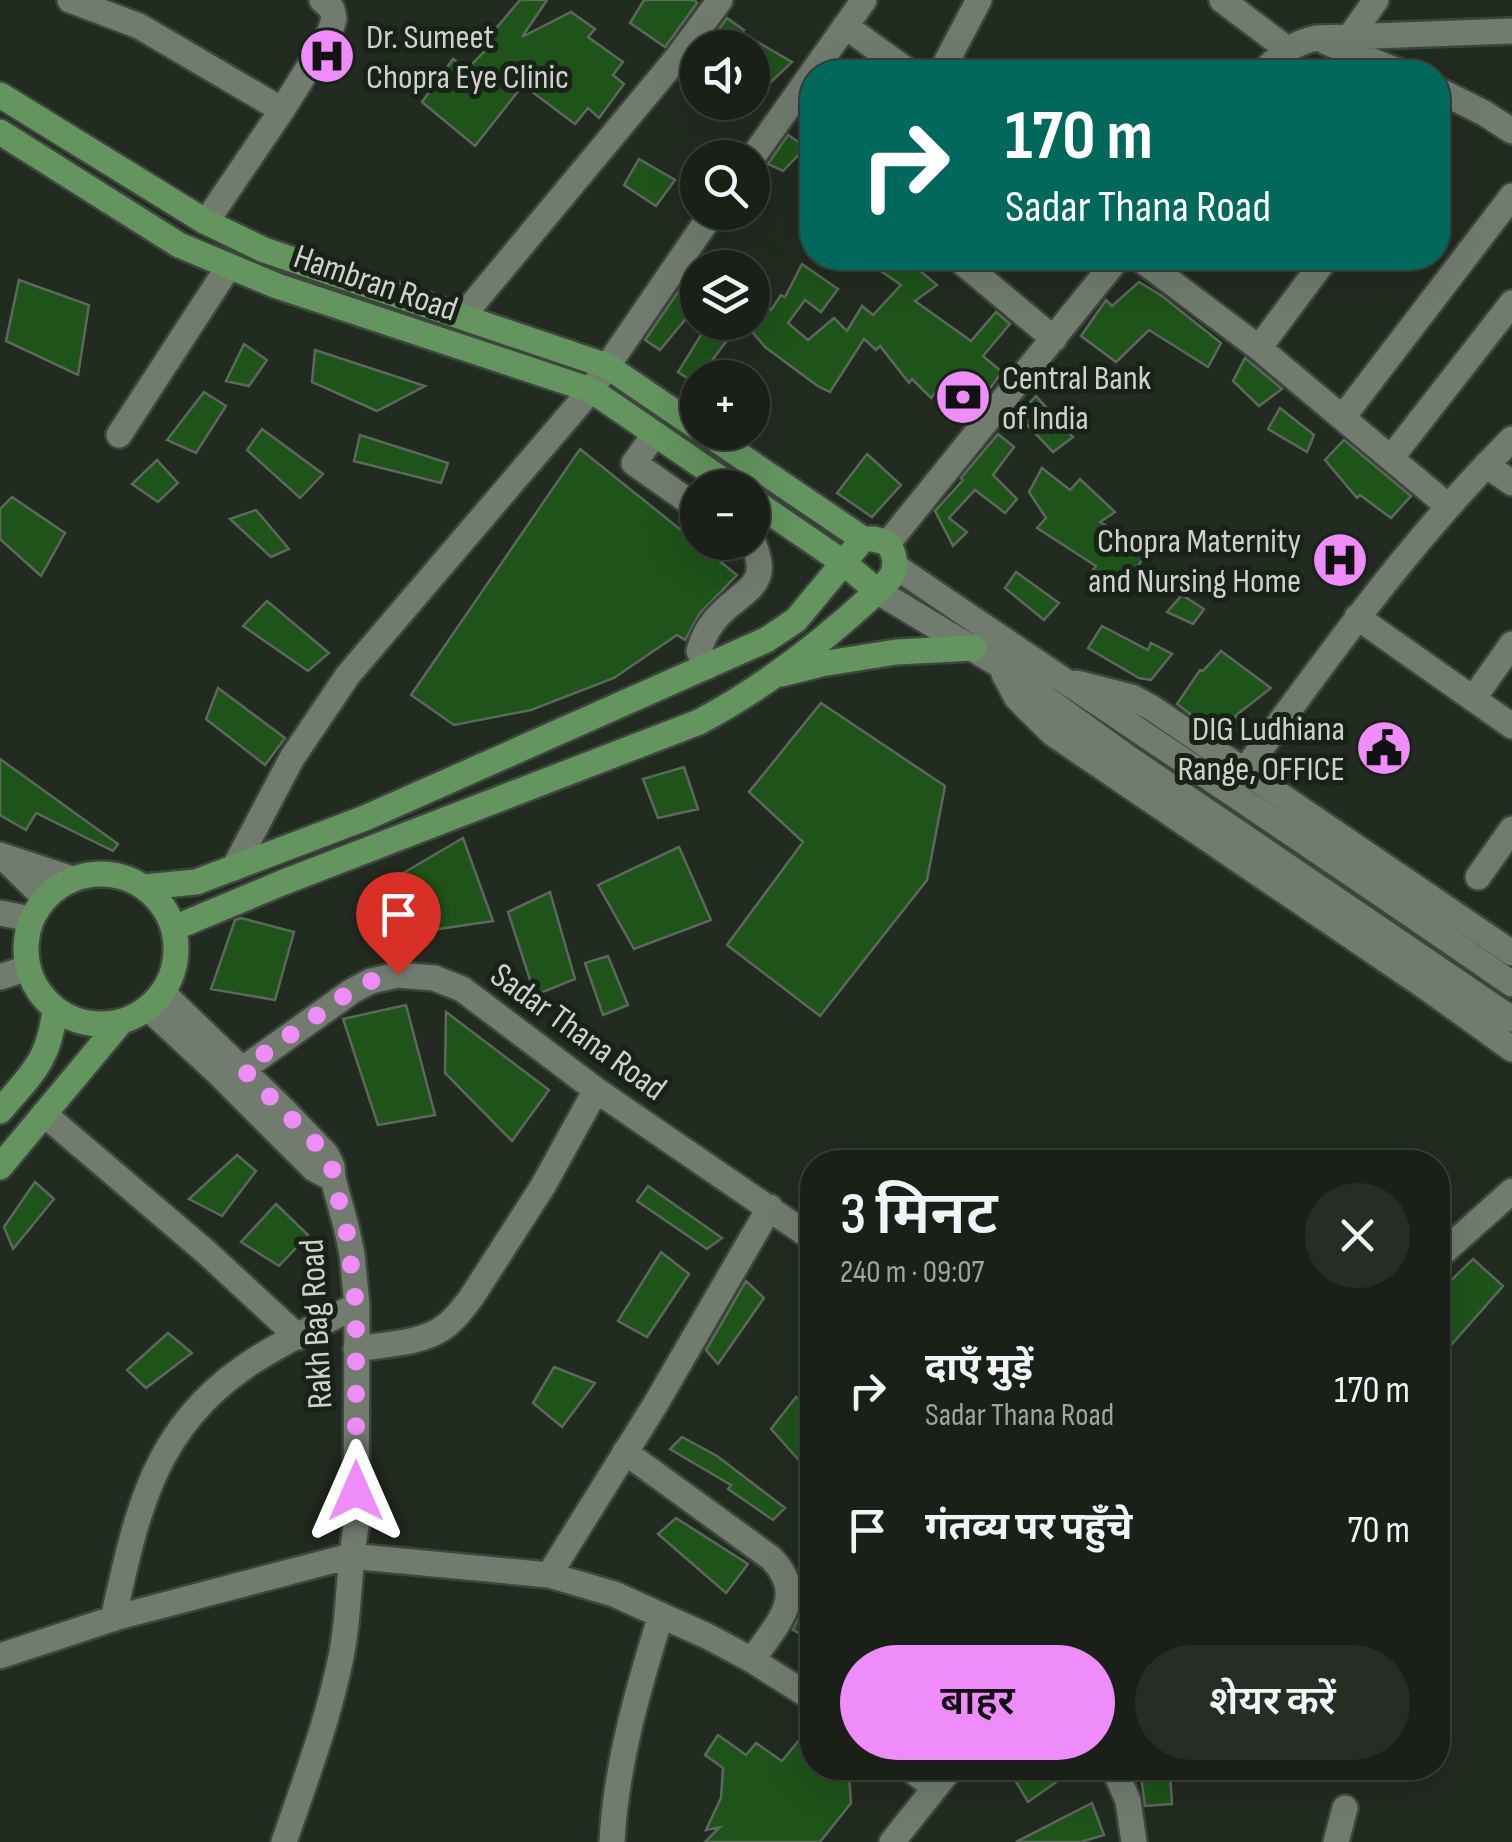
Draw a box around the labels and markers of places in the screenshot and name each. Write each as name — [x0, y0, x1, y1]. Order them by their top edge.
place label: Dr. Sumeet Chopra Eye Clinic — [366, 16, 569, 99]
hospital icon: Dr. Sumeet Chopra Eye Clinic — [297, 26, 357, 86]
place label: Central Bank of India — [1002, 357, 1152, 440]
bank icon: Central Bank of India — [933, 367, 993, 427]
place label: Chopra Maternity and Nursing Home — [1088, 520, 1301, 603]
hospital icon: Chopra Maternity and Nursing Home — [1310, 530, 1370, 590]
place label: DIG Ludhiana Range, OFFICE — [1177, 708, 1345, 791]
public building icon: DIG Ludhiana Range, OFFICE — [1354, 718, 1414, 778]
pin — [356, 872, 441, 975]

